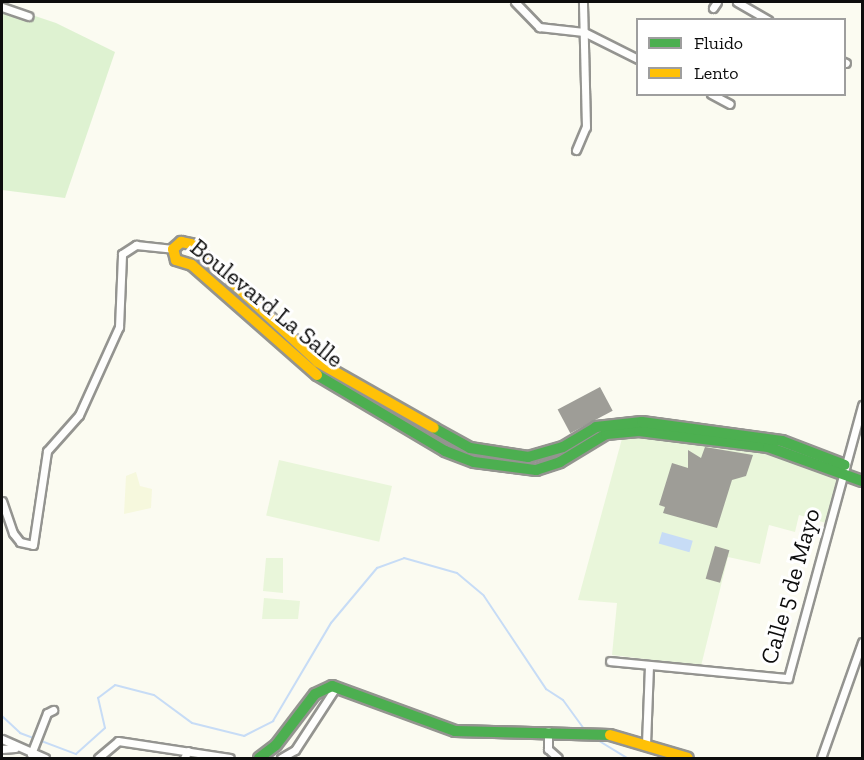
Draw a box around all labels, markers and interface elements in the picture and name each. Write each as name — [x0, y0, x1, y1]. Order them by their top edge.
legend — [636, 18, 846, 96]
text: Fluido — [694, 32, 743, 54]
text: Lento — [694, 62, 739, 84]
street label: Boulevard La Salle — [185, 232, 349, 374]
street label: Calle 5 de Mayo — [754, 505, 826, 667]

